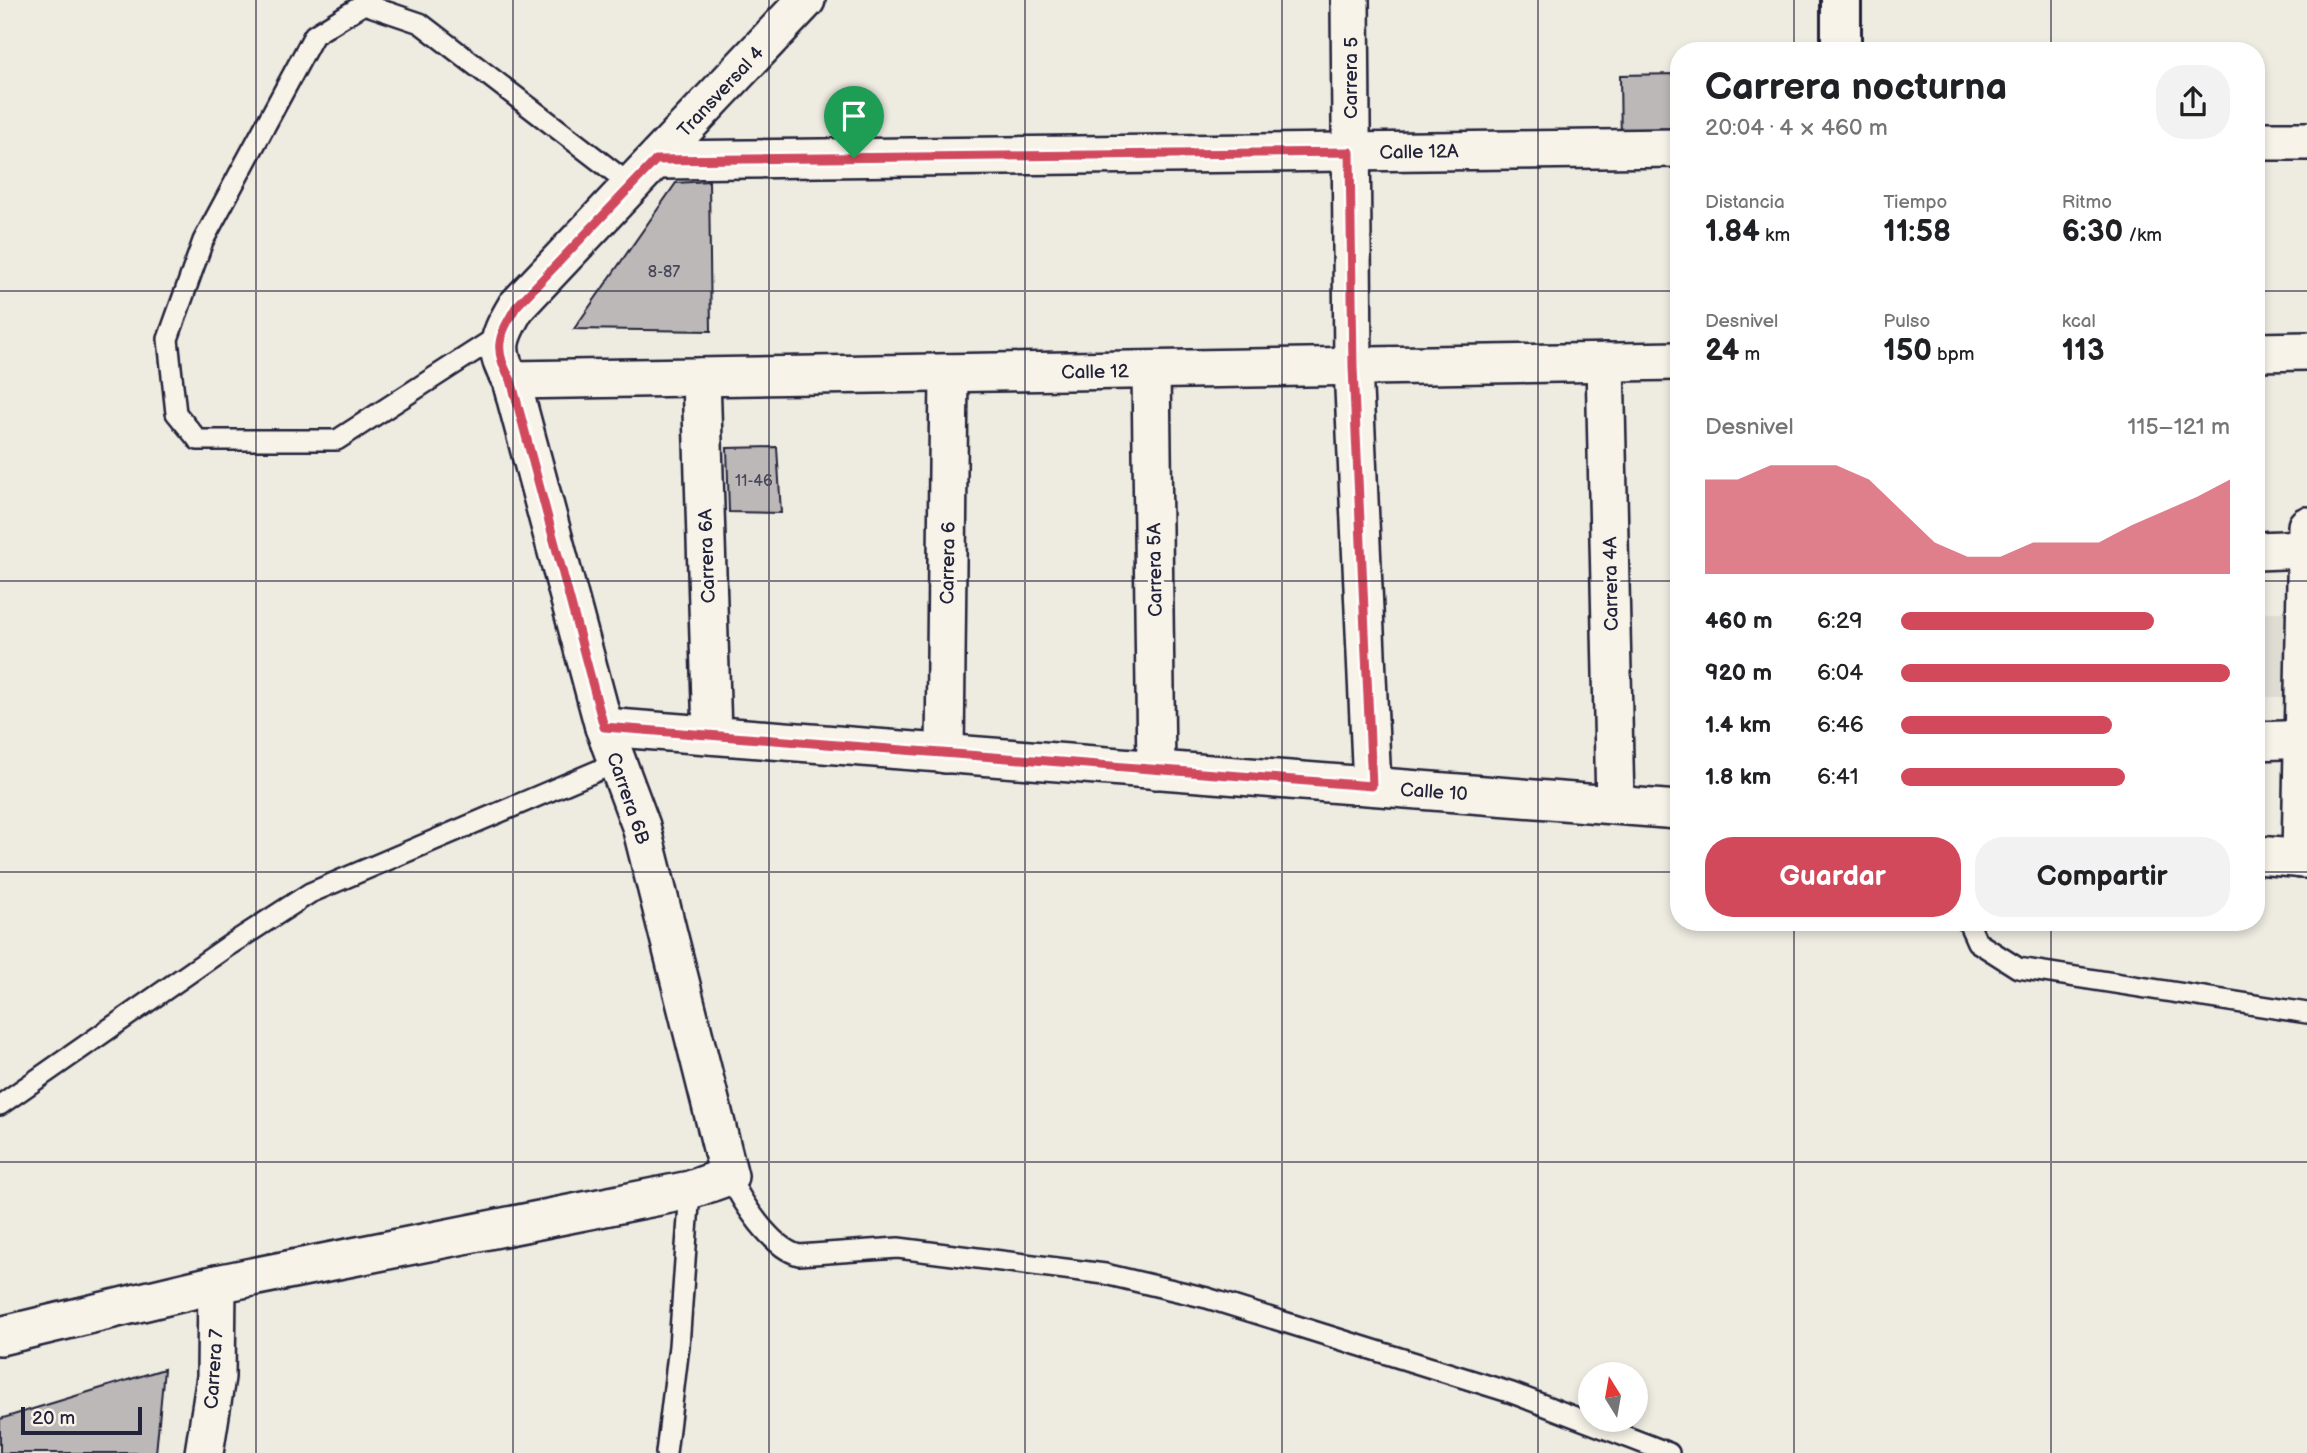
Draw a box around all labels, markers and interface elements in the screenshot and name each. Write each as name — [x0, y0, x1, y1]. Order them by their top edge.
street label: Carrera 5 — [1340, 37, 1363, 119]
street label: Transversal 4 — [673, 41, 769, 142]
text: Carrera nocturna — [1705, 65, 2007, 110]
button: share — [2156, 65, 2230, 139]
pin — [824, 86, 884, 158]
icon: arrive — [835, 97, 873, 135]
text: 20:04 · 4 × 460 m — [1705, 114, 1888, 142]
street label: Calle 12A — [1379, 140, 1459, 165]
text: Distancia — [1705, 191, 1785, 214]
text: Tiempo — [1883, 191, 1947, 214]
text: Ritmo — [2062, 191, 2112, 214]
text: 1.84 — [1705, 214, 1760, 250]
text: 11:58 — [1883, 214, 1951, 250]
text: 6:30 — [2062, 214, 2123, 250]
text: km — [1760, 224, 1790, 247]
text: /km — [2123, 224, 2162, 247]
house number: 8-87 — [648, 263, 680, 282]
text: Desnivel — [1705, 310, 1778, 333]
text: Pulso — [1883, 310, 1930, 333]
text: kcal — [2062, 310, 2096, 333]
text: 24 — [1705, 333, 1739, 369]
text: 150 — [1883, 333, 1932, 369]
text: 113 — [2062, 333, 2104, 369]
text: m — [1739, 343, 1760, 366]
text: bpm — [1932, 343, 1975, 366]
street label: Calle 12 — [1061, 360, 1130, 385]
text: Desnivel — [1705, 413, 1794, 441]
text: 115–121 m — [2128, 413, 2230, 441]
house number: 11-46 — [735, 472, 773, 491]
street label: Carrera 6A — [694, 508, 721, 604]
street label: Carrera 6 — [936, 521, 961, 605]
street label: Carrera 5A — [1143, 523, 1168, 617]
street label: Carrera 4A — [1599, 536, 1624, 631]
text: 460 m — [1705, 607, 1773, 635]
text: 6:29 — [1817, 607, 1863, 635]
text: 920 m — [1705, 659, 1772, 687]
text: 6:04 — [1817, 659, 1863, 687]
text: 1.4 km — [1705, 711, 1771, 739]
text: 6:46 — [1817, 711, 1864, 739]
street label: Carrera 6B — [601, 749, 654, 848]
text: 1.8 km — [1705, 763, 1771, 791]
text: 6:41 — [1817, 763, 1859, 791]
street label: Calle 10 — [1399, 779, 1468, 806]
button: Guardar — [1705, 837, 1961, 917]
button: Compartir — [1975, 837, 2230, 917]
street label: Carrera 7 — [200, 1328, 229, 1410]
north arrow — [1578, 1362, 1648, 1432]
map controls — [1578, 1362, 1648, 1432]
scale bar — [21, 1404, 142, 1436]
text: 20 m — [32, 1407, 75, 1430]

